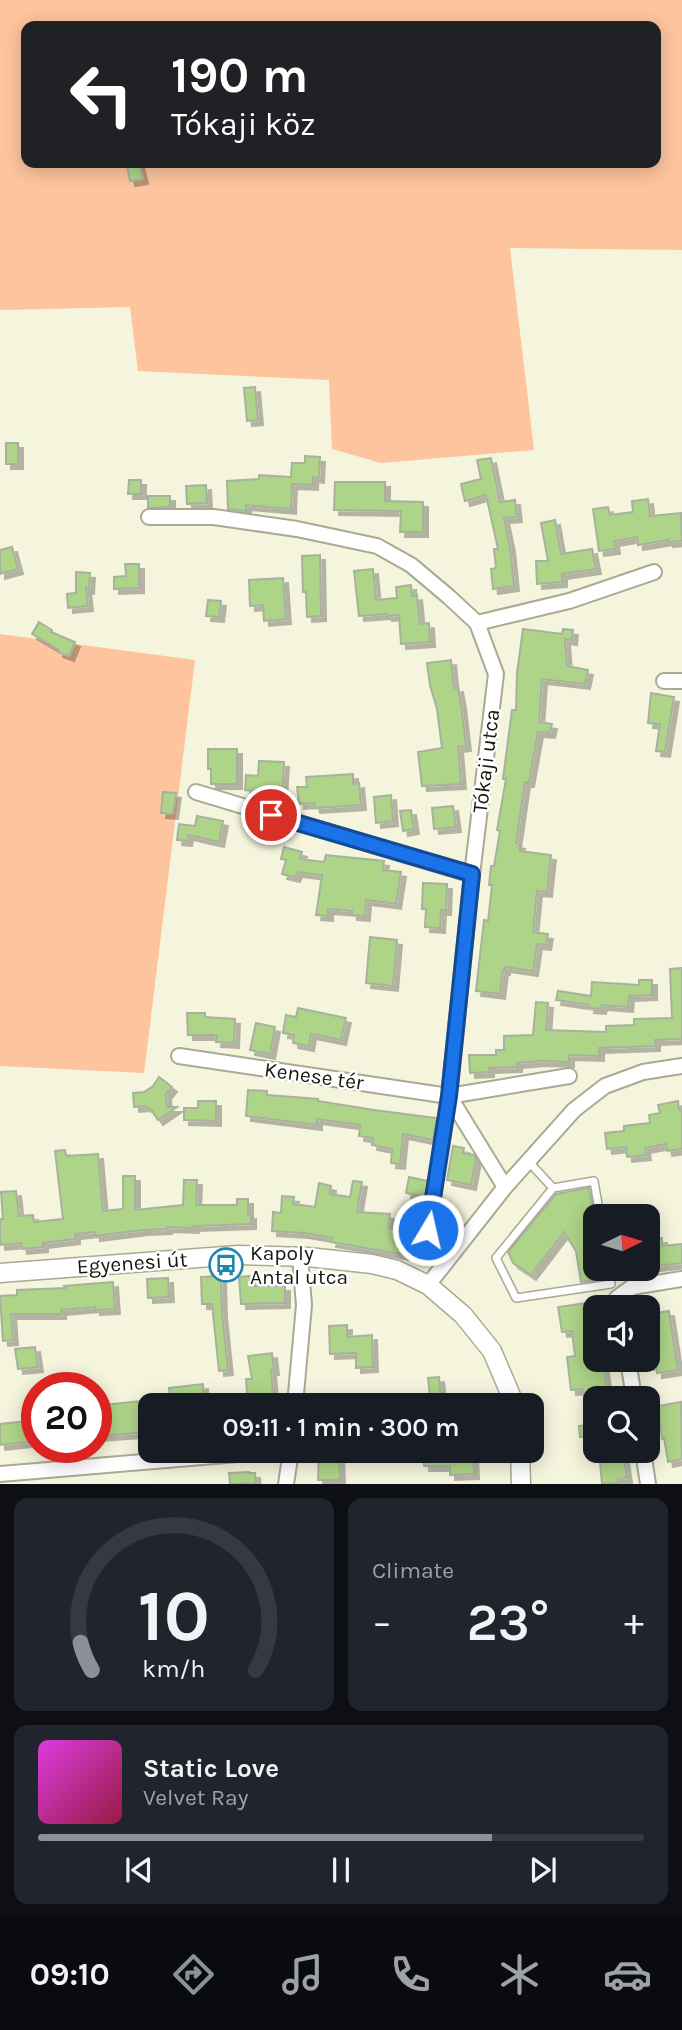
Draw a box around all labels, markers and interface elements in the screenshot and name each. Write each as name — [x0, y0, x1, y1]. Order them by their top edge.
text: 190 m — [171, 47, 308, 104]
icon: left — [56, 49, 147, 140]
text: Tókaji köz — [171, 106, 316, 143]
street label: Tókaji utca — [468, 708, 504, 814]
pin — [241, 785, 301, 845]
icon: arrive — [252, 796, 290, 834]
street label: Kenese tér — [263, 1057, 366, 1095]
position arrow — [391, 1193, 465, 1267]
north arrow — [583, 1204, 660, 1281]
map controls — [583, 1204, 660, 1463]
place label: Kapoly Antal utca — [250, 1241, 348, 1289]
bus stop icon: Kapoly Antal utca — [207, 1246, 245, 1284]
street label: Egyenesi út — [76, 1247, 188, 1279]
button: sound — [583, 1295, 660, 1372]
speed limit sign: 20 — [21, 1372, 112, 1463]
button: search — [583, 1386, 660, 1463]
text: 09:11 · 1 min · 300 m — [222, 1412, 460, 1443]
text: Climate — [372, 1557, 454, 1584]
text: 10 — [138, 1574, 210, 1659]
text: 23° — [467, 1592, 549, 1653]
text: − — [372, 1600, 392, 1645]
text: + — [624, 1600, 644, 1645]
text: km/h — [142, 1654, 206, 1683]
text: Static Love — [143, 1753, 279, 1784]
text: Velvet Ray — [143, 1784, 248, 1811]
icon: previous — [120, 1851, 158, 1889]
icon: pause — [322, 1851, 360, 1889]
icon: next — [524, 1851, 562, 1889]
icon: directions — [169, 1950, 218, 1999]
icon: music — [278, 1950, 327, 1999]
icon: phone — [386, 1950, 435, 1999]
icon: climate — [495, 1950, 544, 1999]
icon: car — [603, 1950, 652, 1999]
text: 09:10 — [30, 1956, 110, 1993]

